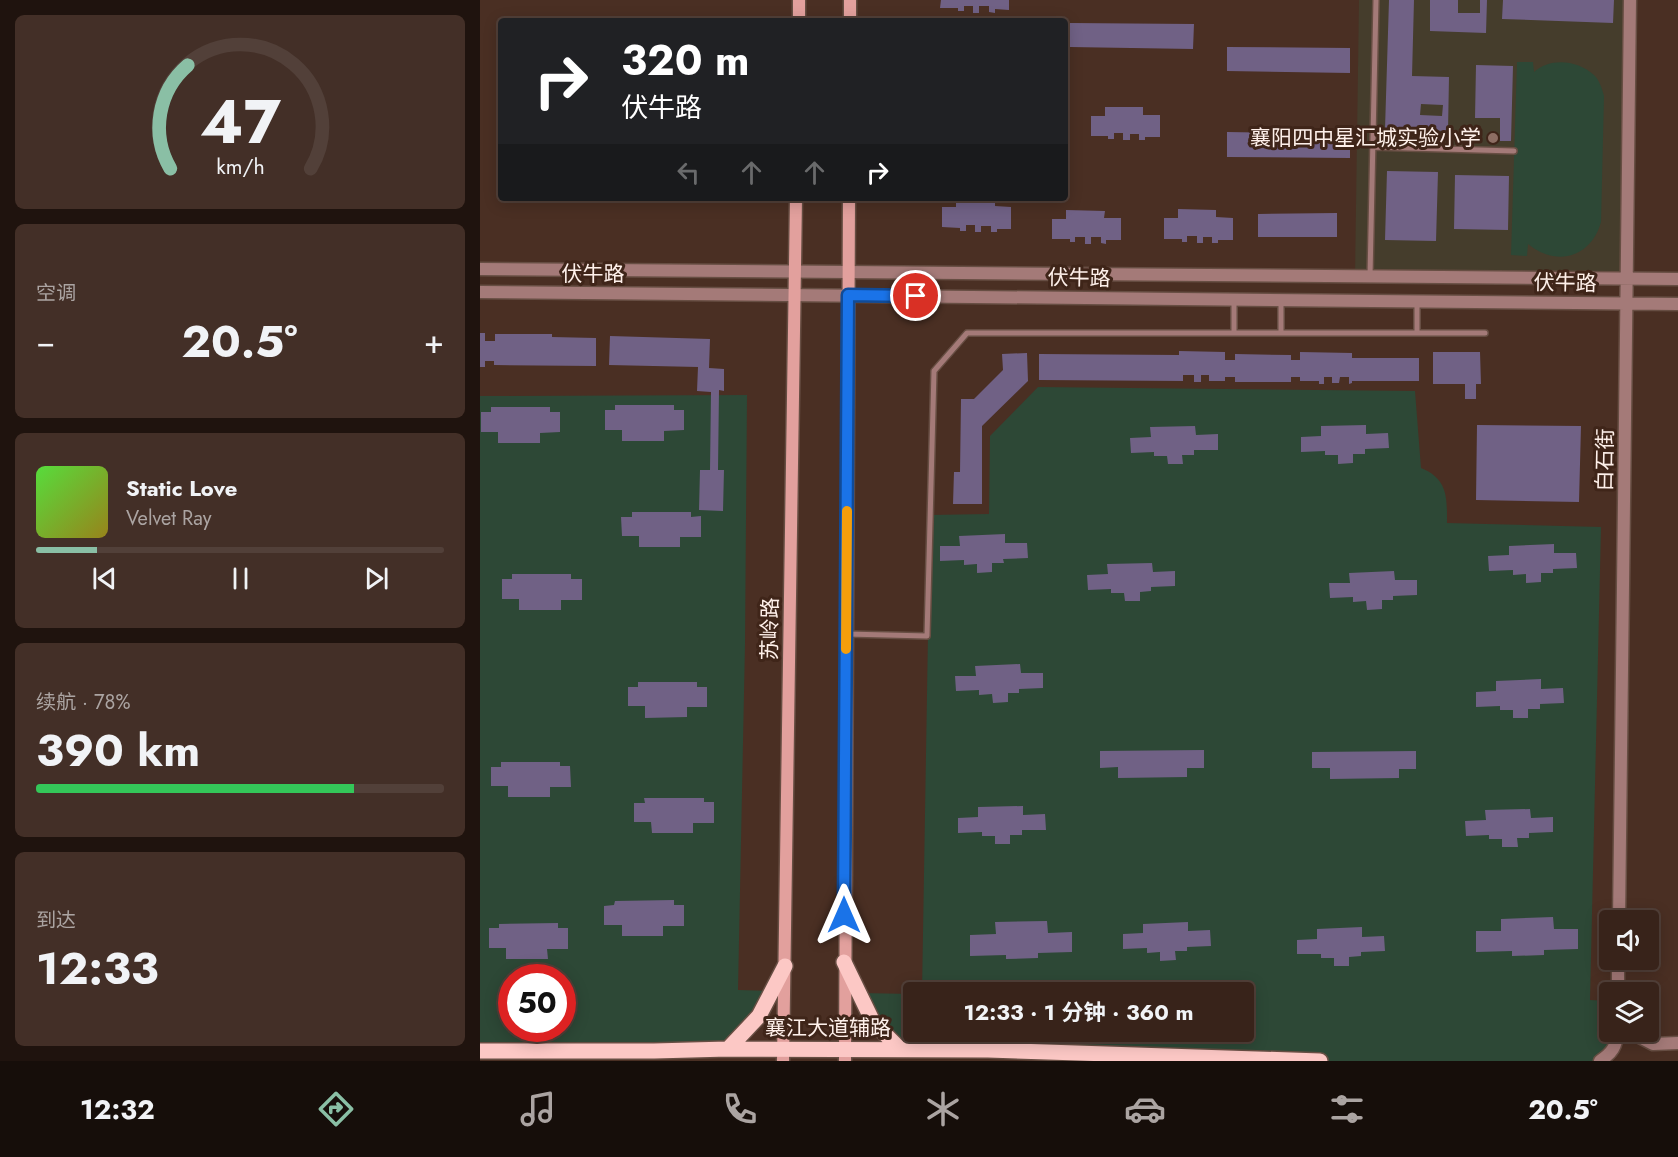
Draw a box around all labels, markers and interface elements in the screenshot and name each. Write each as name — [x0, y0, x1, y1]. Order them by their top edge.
text: 320 m — [621, 30, 749, 91]
icon: right — [522, 42, 600, 120]
text: 47 — [199, 76, 281, 166]
text: 伏牛路 — [621, 88, 702, 127]
place label: 襄阳四中星汇城实验小学 — [1250, 123, 1481, 153]
marker: 襄阳四中星汇城实验小学 — [1486, 131, 1500, 145]
text: km/h — [216, 151, 264, 182]
icon: left — [672, 156, 705, 189]
icon: ahead — [735, 156, 768, 189]
icon: ahead — [798, 156, 831, 189]
icon: right — [861, 156, 894, 189]
street label: 伏牛路 — [562, 259, 625, 289]
street label: 伏牛路 — [1047, 262, 1111, 294]
street label: 伏牛路 — [1533, 267, 1597, 299]
pin — [890, 270, 941, 321]
text: 空调 — [36, 279, 76, 308]
icon: arrive — [899, 279, 932, 312]
text: 20.5° — [181, 309, 298, 374]
text: − — [36, 318, 55, 365]
text: + — [424, 318, 444, 365]
street label: 白石街 — [1589, 428, 1621, 492]
text: Static Love — [126, 472, 237, 504]
text: Velvet Ray — [126, 504, 212, 533]
icon: previous — [88, 562, 121, 595]
icon: pause — [224, 562, 257, 595]
icon: next — [360, 562, 393, 595]
street label: 苏岭路 — [754, 597, 786, 661]
text: 续航 · 78% — [36, 688, 130, 717]
text: 390 km — [36, 718, 200, 783]
position arrow — [812, 883, 876, 947]
text: 到达 — [36, 906, 76, 935]
map controls — [1599, 910, 1659, 1042]
button: sound — [1599, 910, 1659, 970]
text: 12:33 — [36, 936, 159, 1001]
speed limit sign: 50 — [498, 964, 576, 1042]
button: layers — [1599, 982, 1659, 1042]
text: 12:33 · 1 分钟 · 360 m — [964, 996, 1194, 1028]
street label: 襄江大道辅路 — [765, 1013, 891, 1043]
icon: directions — [315, 1088, 357, 1130]
icon: music — [517, 1088, 559, 1130]
icon: phone — [719, 1088, 761, 1130]
icon: climate — [922, 1088, 964, 1130]
icon: car — [1124, 1088, 1166, 1130]
icon: filters — [1326, 1088, 1368, 1130]
text: 12:32 — [80, 1090, 155, 1129]
text: 20.5° — [1528, 1090, 1598, 1129]

